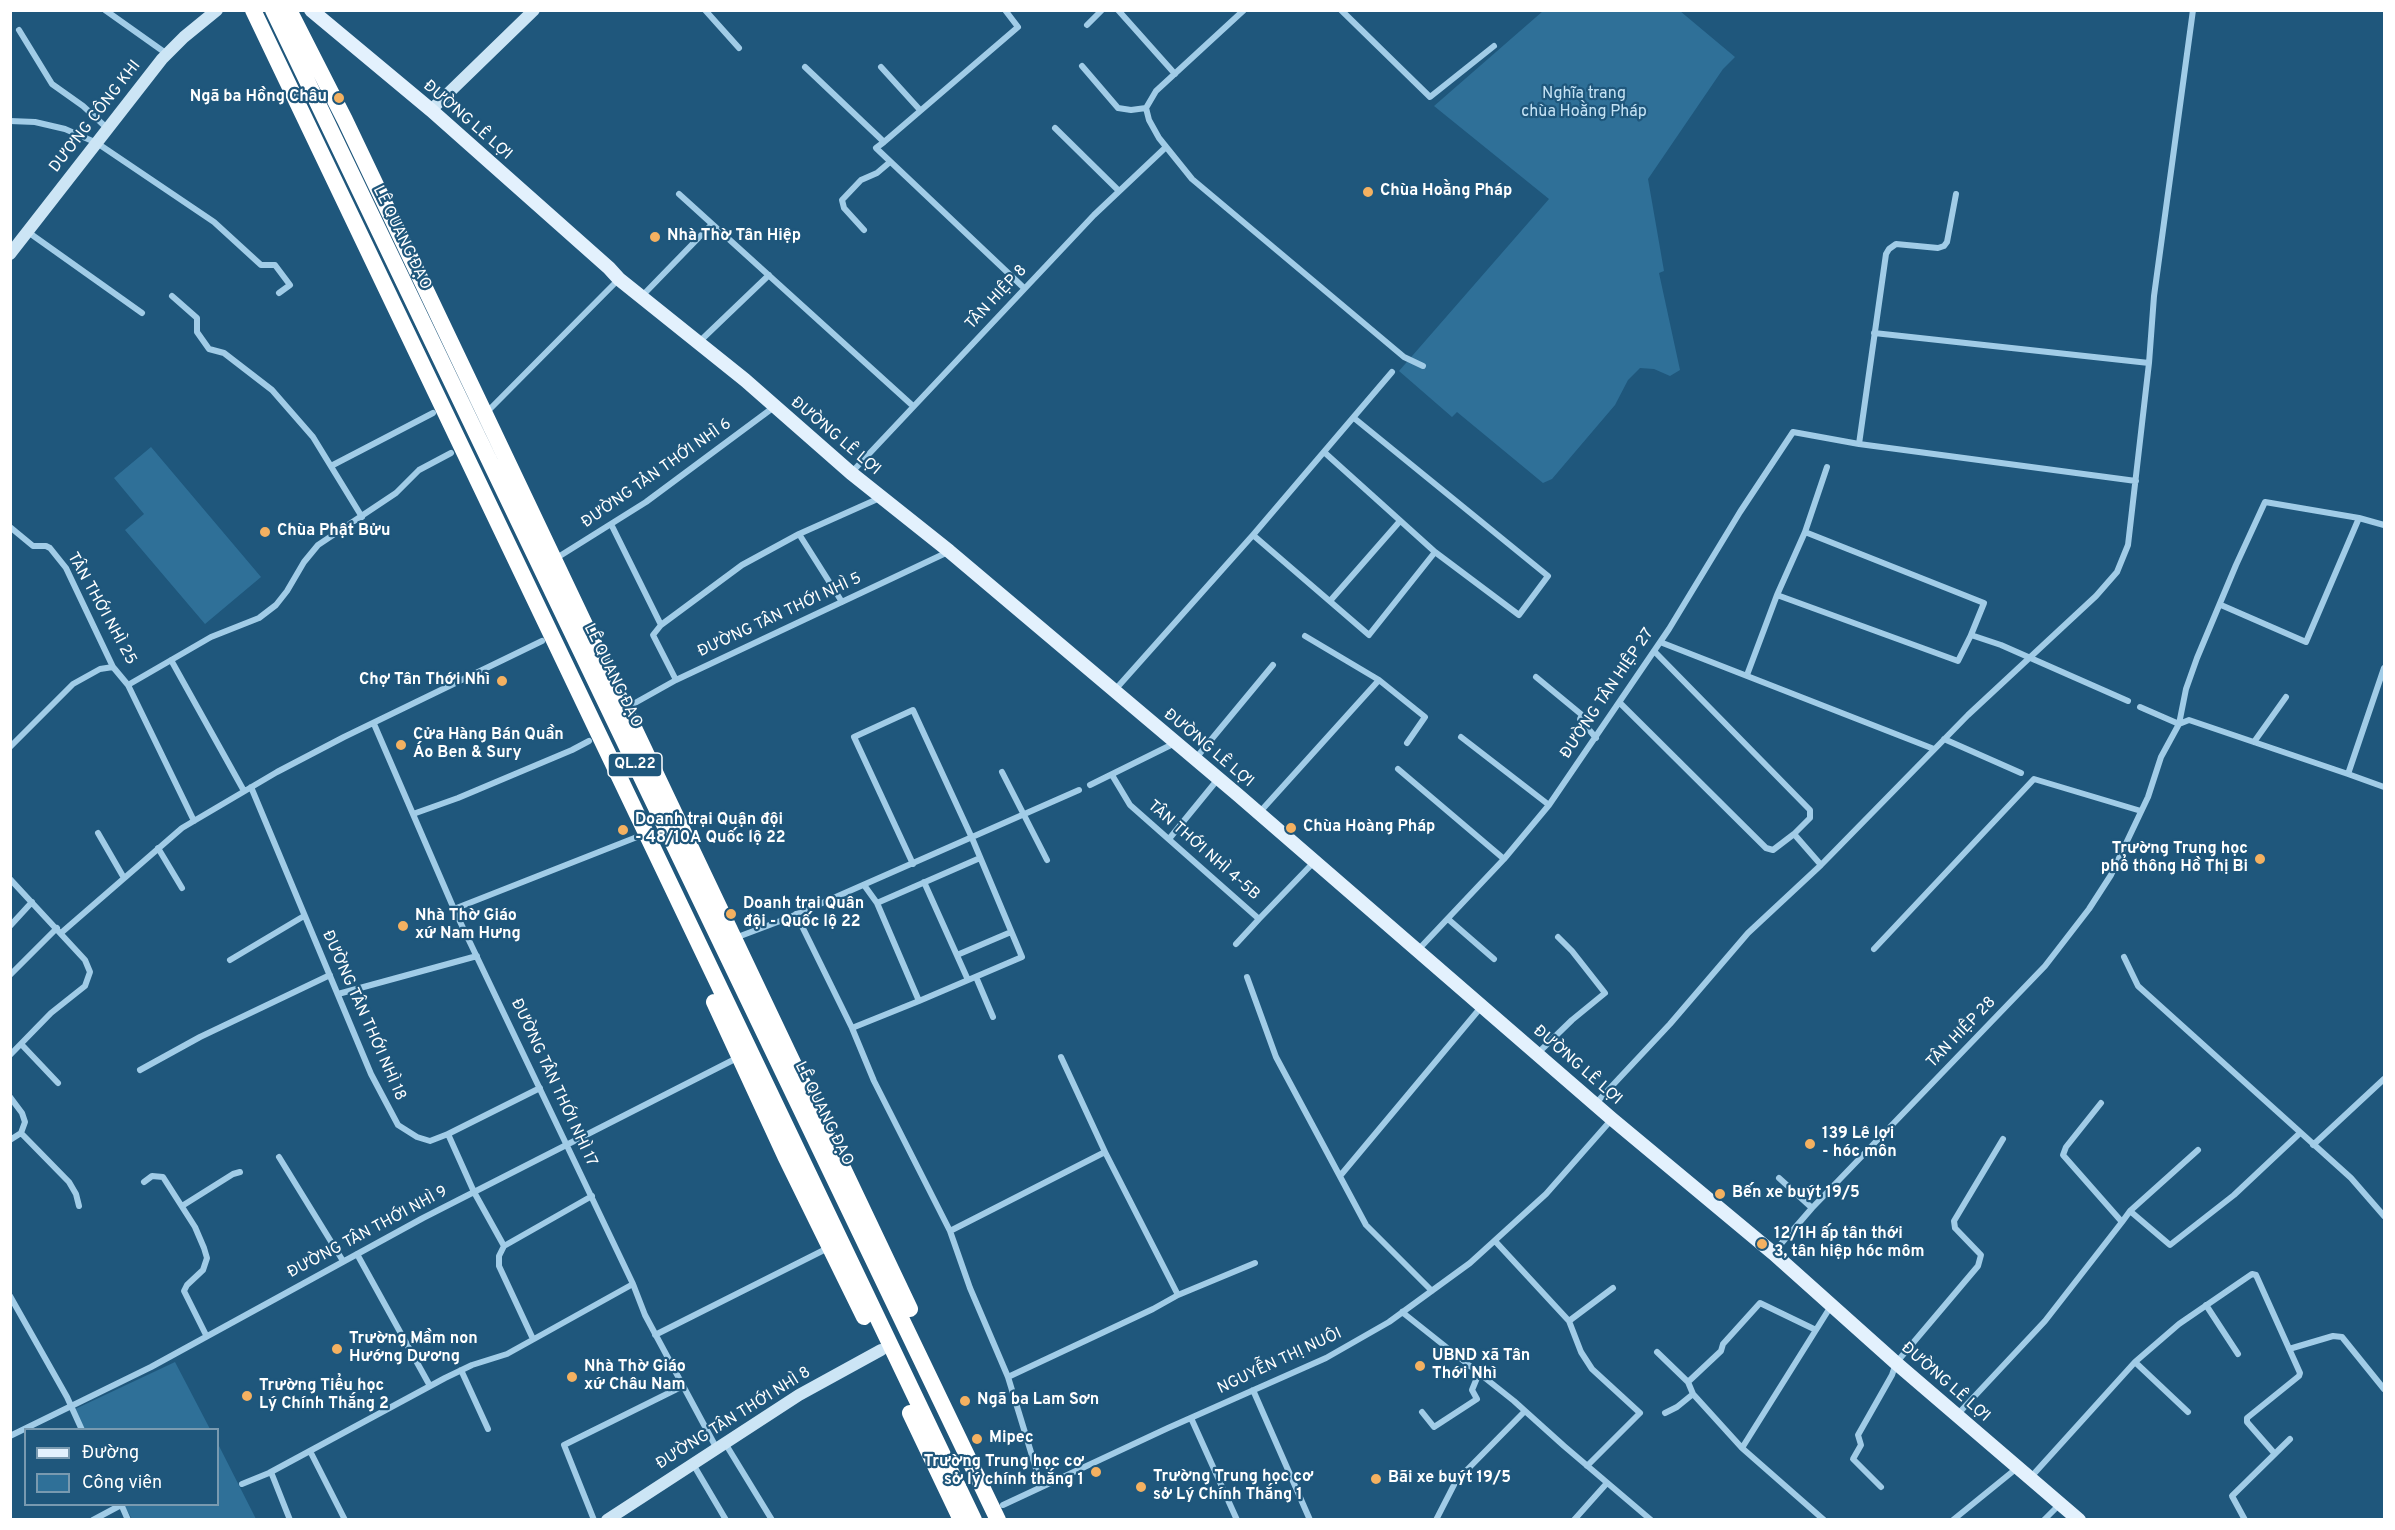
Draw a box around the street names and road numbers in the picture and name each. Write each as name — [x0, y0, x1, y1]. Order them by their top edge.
street label: DƯƠNG CÔNG KHI — [46, 57, 146, 177]
street label: ĐƯỜNG LÊ LỢI — [419, 77, 515, 165]
street label: LÊ QUANG ĐẠO — [368, 183, 434, 293]
street label: TÂN HIỆP 8 — [962, 262, 1032, 334]
street label: ĐƯỜNG LÊ LỢI — [786, 394, 884, 480]
street label: ĐƯỜNG TẢN THỚI NHÌ 6 — [579, 415, 735, 533]
street label: TÂN THỚI NHÌ 25 — [62, 550, 140, 668]
street label: ĐƯỜNG TÂN THỚI NHÌ 5 — [695, 570, 865, 662]
street label: LÊ QUANG ĐẠO — [579, 621, 645, 731]
street label: ĐƯỜNG TÂN HIỆP 27 — [1557, 625, 1659, 763]
street label: ĐƯỜNG LÊ LỢI — [1159, 706, 1257, 792]
road number: QL.22 — [608, 753, 662, 777]
street label: TÂN THỚI NHÌ 4-5B — [1143, 797, 1263, 905]
street label: ĐƯỜNG TÂN THỚI NHÌ 18 — [317, 928, 409, 1104]
street label: TÂN HIỆP 28 — [1923, 993, 2001, 1073]
street label: ĐƯỜNG TÂN THỚI NHÌ 17 — [506, 996, 600, 1170]
street label: ĐƯỜNG LÊ LỢI — [1529, 1022, 1625, 1110]
street label: LÊ QUANG ĐẠO — [790, 1059, 856, 1169]
street label: ĐƯỜNG TÂN THỚI NHÌ 9 — [285, 1183, 451, 1283]
street label: NGUYỄN THỊ NUÔI — [1215, 1325, 1345, 1399]
street label: ĐƯỜNG LÊ LỢI — [1897, 1339, 1993, 1427]
street label: ĐƯỜNG TÂN THỚI NHÌ 8 — [653, 1364, 815, 1474]

